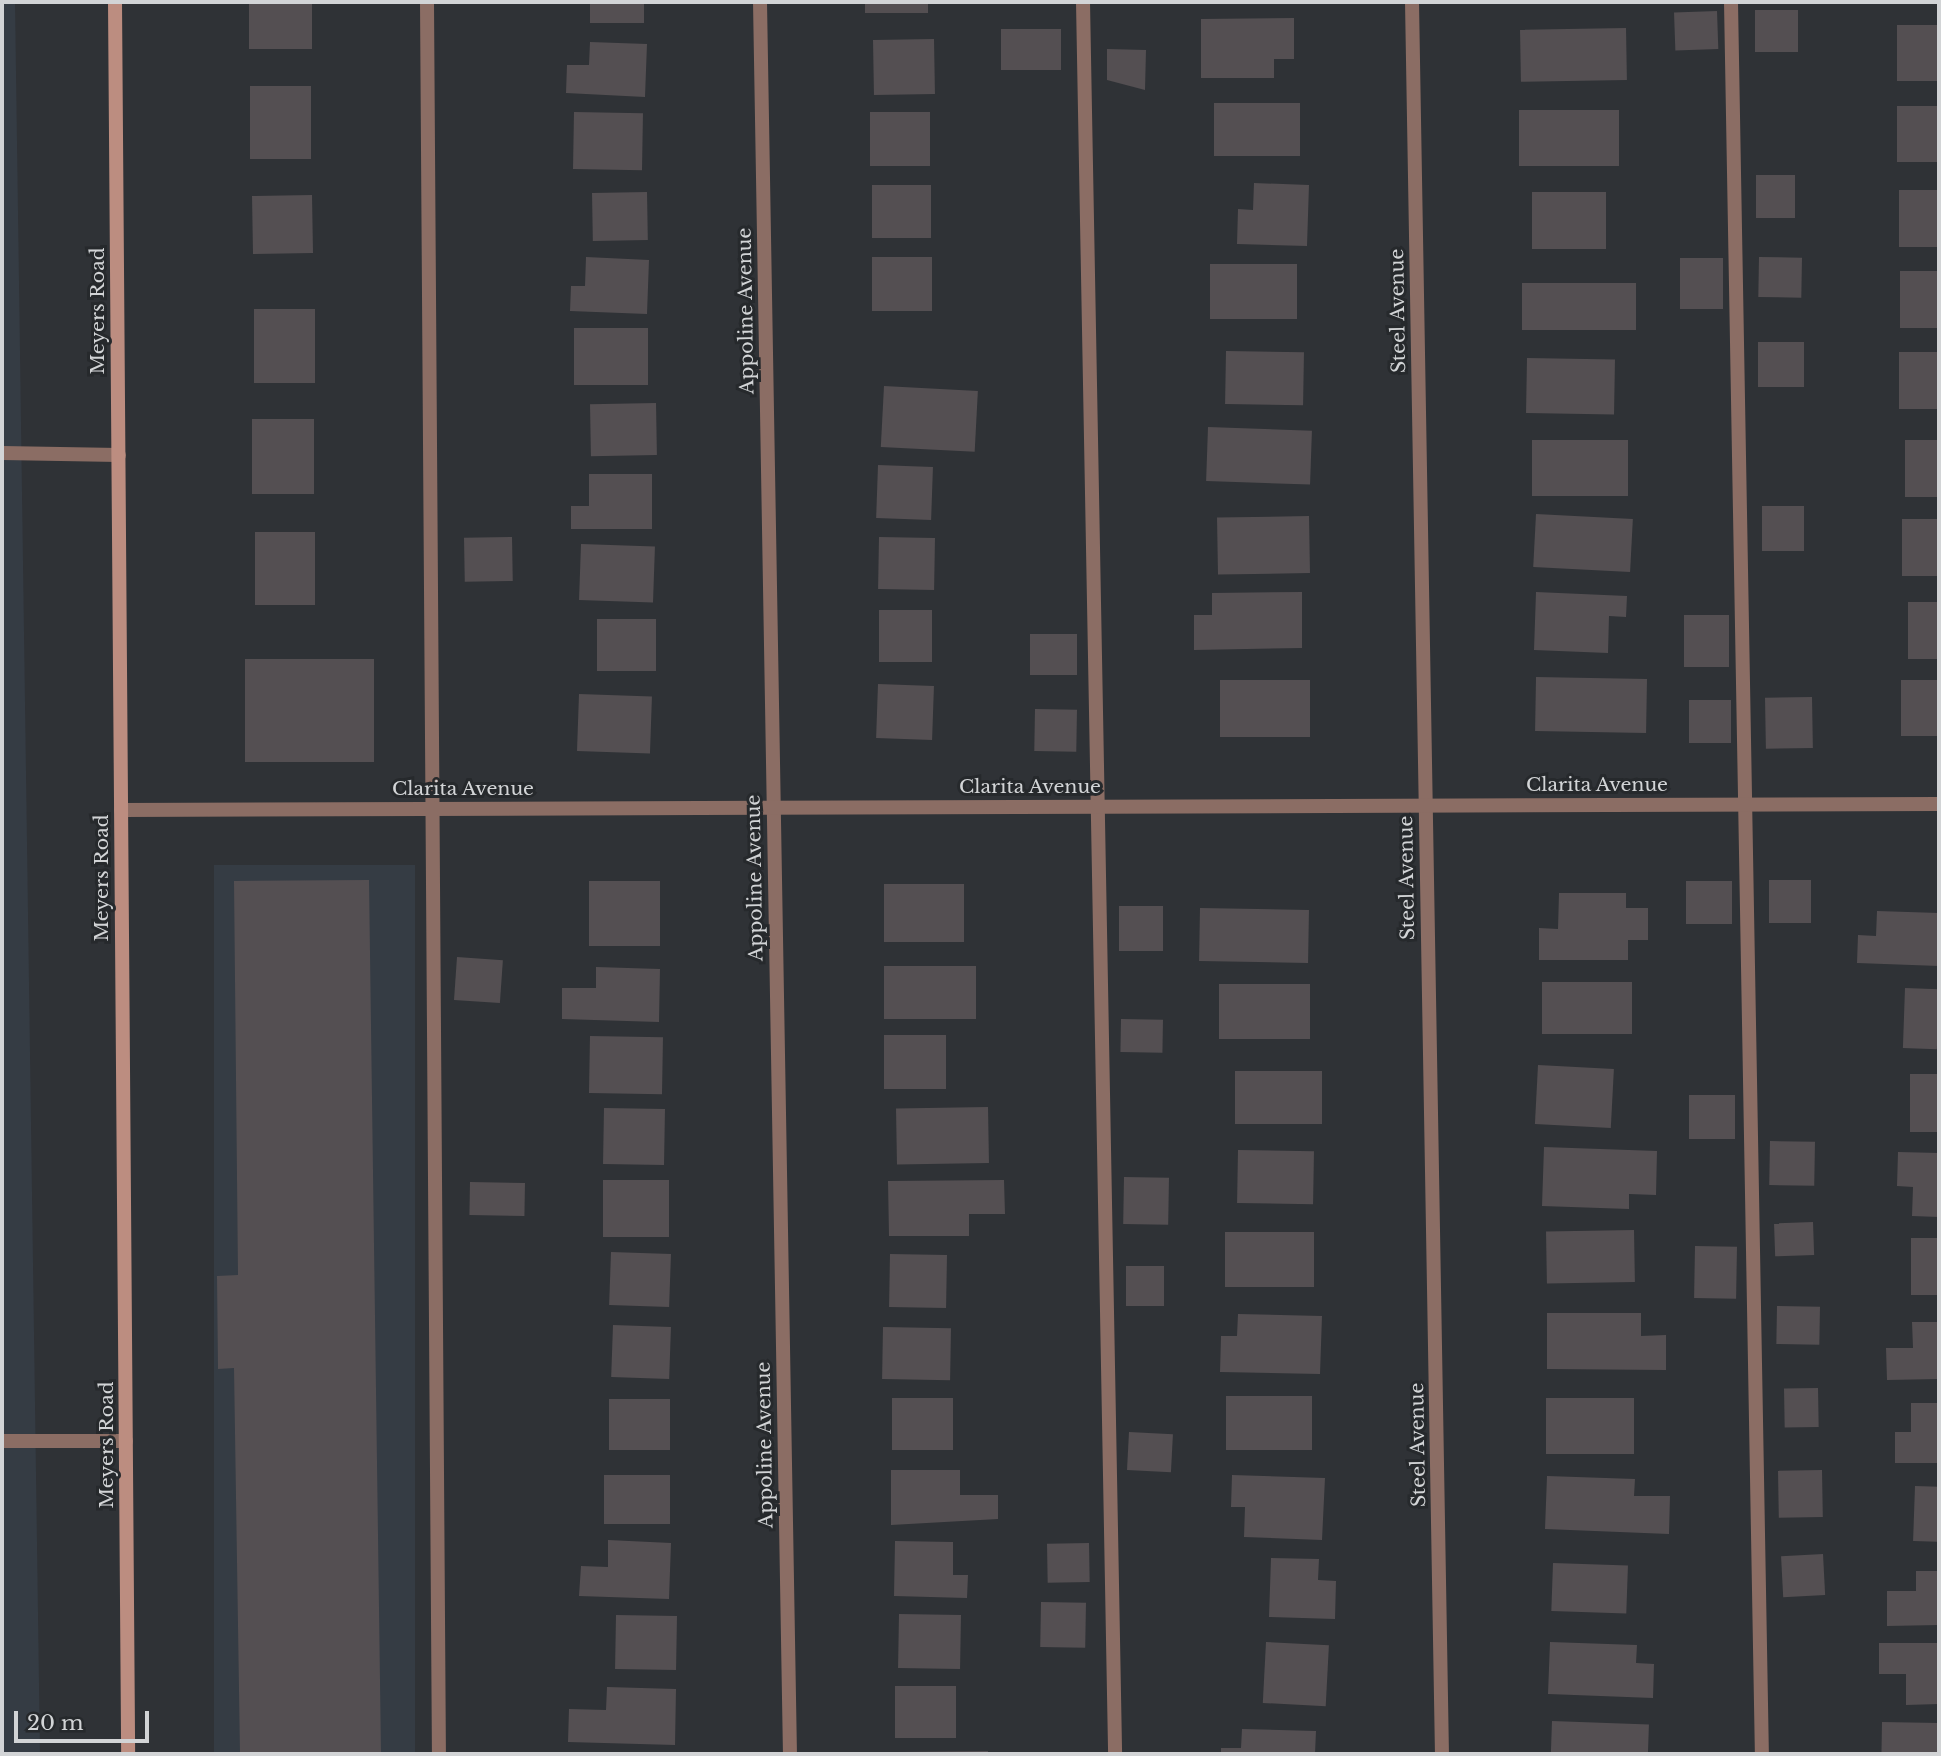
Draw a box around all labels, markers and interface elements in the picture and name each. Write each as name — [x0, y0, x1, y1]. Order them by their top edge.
street label: Appoline Avenue — [733, 227, 759, 395]
street label: Meyers Road — [87, 247, 109, 375]
street label: Steel Avenue — [1386, 248, 1410, 374]
street label: Clarita Avenue — [1526, 774, 1668, 796]
street label: Clarita Avenue — [959, 776, 1101, 798]
street label: Clarita Avenue — [392, 778, 534, 800]
street label: Appoline Avenue — [742, 794, 768, 962]
street label: Meyers Road — [91, 814, 113, 942]
street label: Steel Avenue — [1395, 815, 1419, 941]
street label: Appoline Avenue — [752, 1361, 778, 1529]
street label: Meyers Road — [96, 1381, 118, 1509]
street label: Steel Avenue — [1406, 1382, 1430, 1508]
scale bar — [18, 1696, 152, 1740]
text: 20 m — [27, 1710, 84, 1736]

